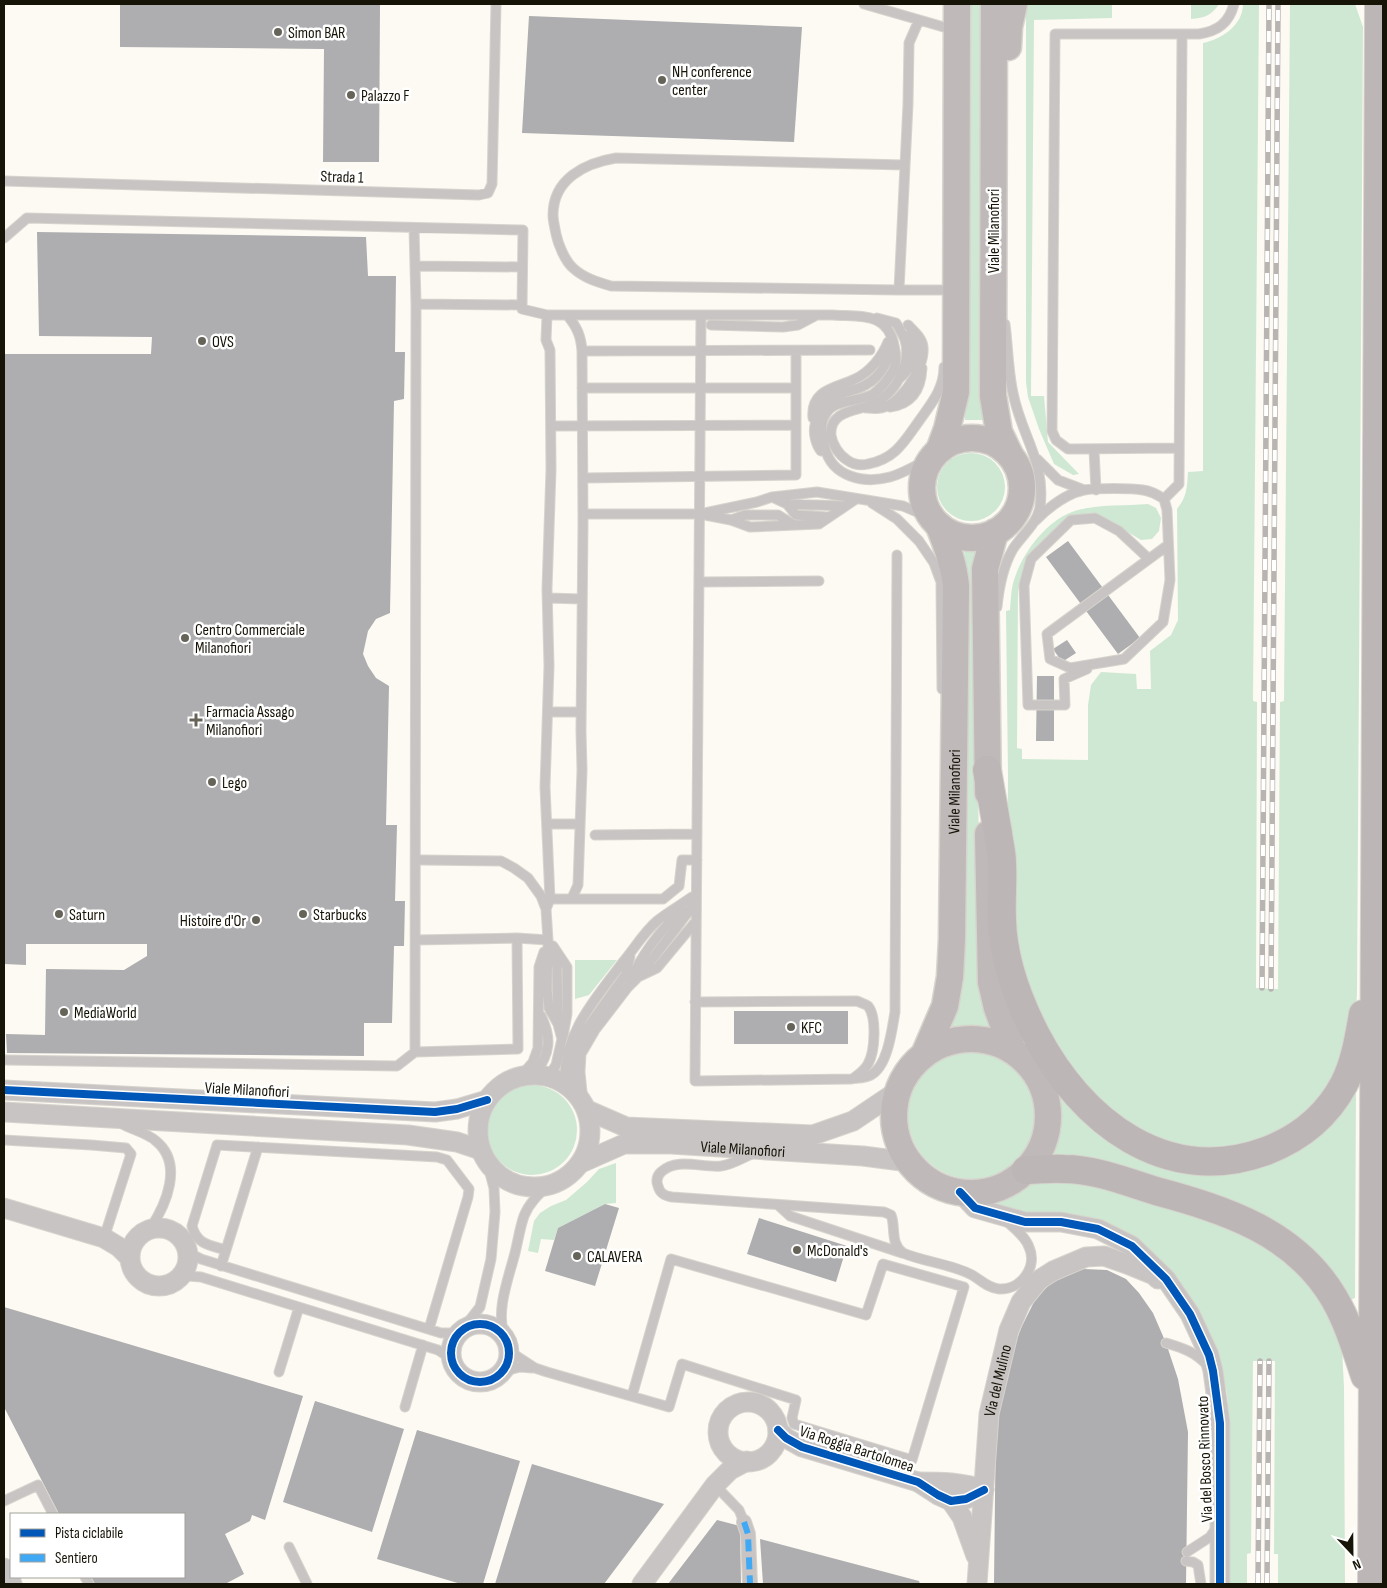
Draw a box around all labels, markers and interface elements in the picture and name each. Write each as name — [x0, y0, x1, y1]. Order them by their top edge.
place label: Simon BAR — [288, 24, 345, 43]
marker: Simon BAR — [272, 26, 284, 38]
place label: NH conference center — [672, 63, 752, 100]
marker: NH conference center — [656, 74, 668, 86]
place label: Palazzo F — [361, 87, 410, 106]
marker: Palazzo F — [345, 89, 357, 101]
street label: Strada 1 — [320, 167, 364, 188]
street label: Viale Milanofiori — [985, 189, 1004, 273]
place label: OVS — [212, 333, 234, 352]
marker: OVS — [196, 335, 208, 347]
place label: Centro Commerciale Milanofiori — [195, 621, 305, 658]
marker: Centro Commerciale Milanofiori — [179, 632, 191, 644]
place label: Farmacia Assago Milanofiori — [206, 703, 294, 740]
marker: Farmacia Assago Milanofiori — [190, 714, 202, 726]
street label: Viale Milanofiori — [945, 749, 965, 834]
place label: Lego — [222, 774, 247, 793]
marker: Lego — [206, 776, 218, 788]
place label: Saturn — [69, 906, 105, 925]
place label: Starbucks — [313, 906, 367, 925]
marker: Saturn — [53, 908, 65, 920]
marker: Starbucks — [297, 908, 309, 920]
place label: Histoire d'Or — [180, 912, 246, 931]
marker: Histoire d'Or — [250, 914, 262, 926]
place label: MediaWorld — [74, 1004, 137, 1023]
marker: MediaWorld — [58, 1006, 70, 1018]
place label: KFC — [801, 1019, 822, 1038]
marker: KFC — [785, 1021, 797, 1033]
street label: Viale Milanofiori — [204, 1079, 290, 1102]
street label: Viale Milanofiori — [700, 1138, 786, 1162]
place label: McDonald's — [807, 1242, 869, 1261]
marker: McDonald's — [791, 1244, 803, 1256]
place label: CALAVERA — [587, 1248, 642, 1267]
marker: CALAVERA — [571, 1250, 583, 1262]
street label: Via del Mulino — [981, 1343, 1016, 1419]
street label: Via del Bosco Rinnovato — [1194, 1395, 1217, 1523]
street label: Via Roggia Bartolomea — [797, 1422, 916, 1477]
legend — [10, 1513, 185, 1578]
text: Pista ciclabile — [55, 1524, 123, 1543]
north arrow — [1327, 1528, 1377, 1578]
text: Sentiero — [55, 1549, 98, 1568]
text: N — [1350, 1555, 1363, 1574]

